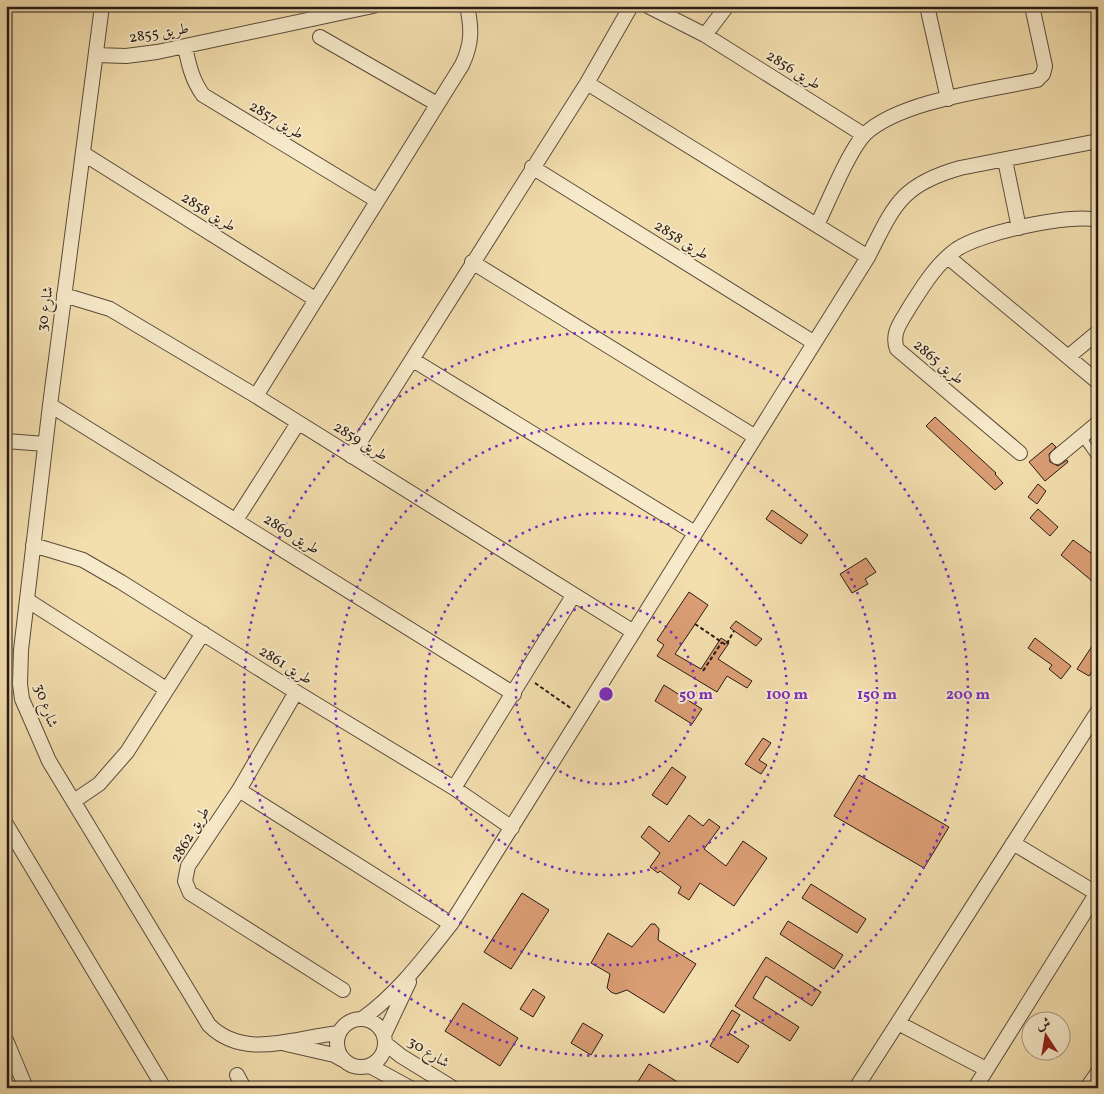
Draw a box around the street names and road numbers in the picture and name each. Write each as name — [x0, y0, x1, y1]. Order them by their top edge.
street label: طريق 2855 — [128, 19, 190, 49]
street label: طريق 2856 — [762, 46, 824, 96]
street label: طريق 2857 — [245, 96, 307, 146]
street label: طريق 2858 — [177, 188, 239, 238]
street label: طريق 2858 — [650, 216, 712, 266]
street label: شارع 30 — [32, 285, 61, 333]
street label: طريق 2865 — [908, 335, 968, 391]
street label: طريق 2859 — [329, 417, 391, 467]
street label: طريق 2860 — [259, 509, 323, 561]
street label: طريق 2861 — [254, 641, 316, 691]
street label: شارع 30 — [27, 681, 62, 731]
street label: طريق 2862 — [166, 803, 216, 867]
street label: شارع 30 — [403, 1032, 453, 1075]

